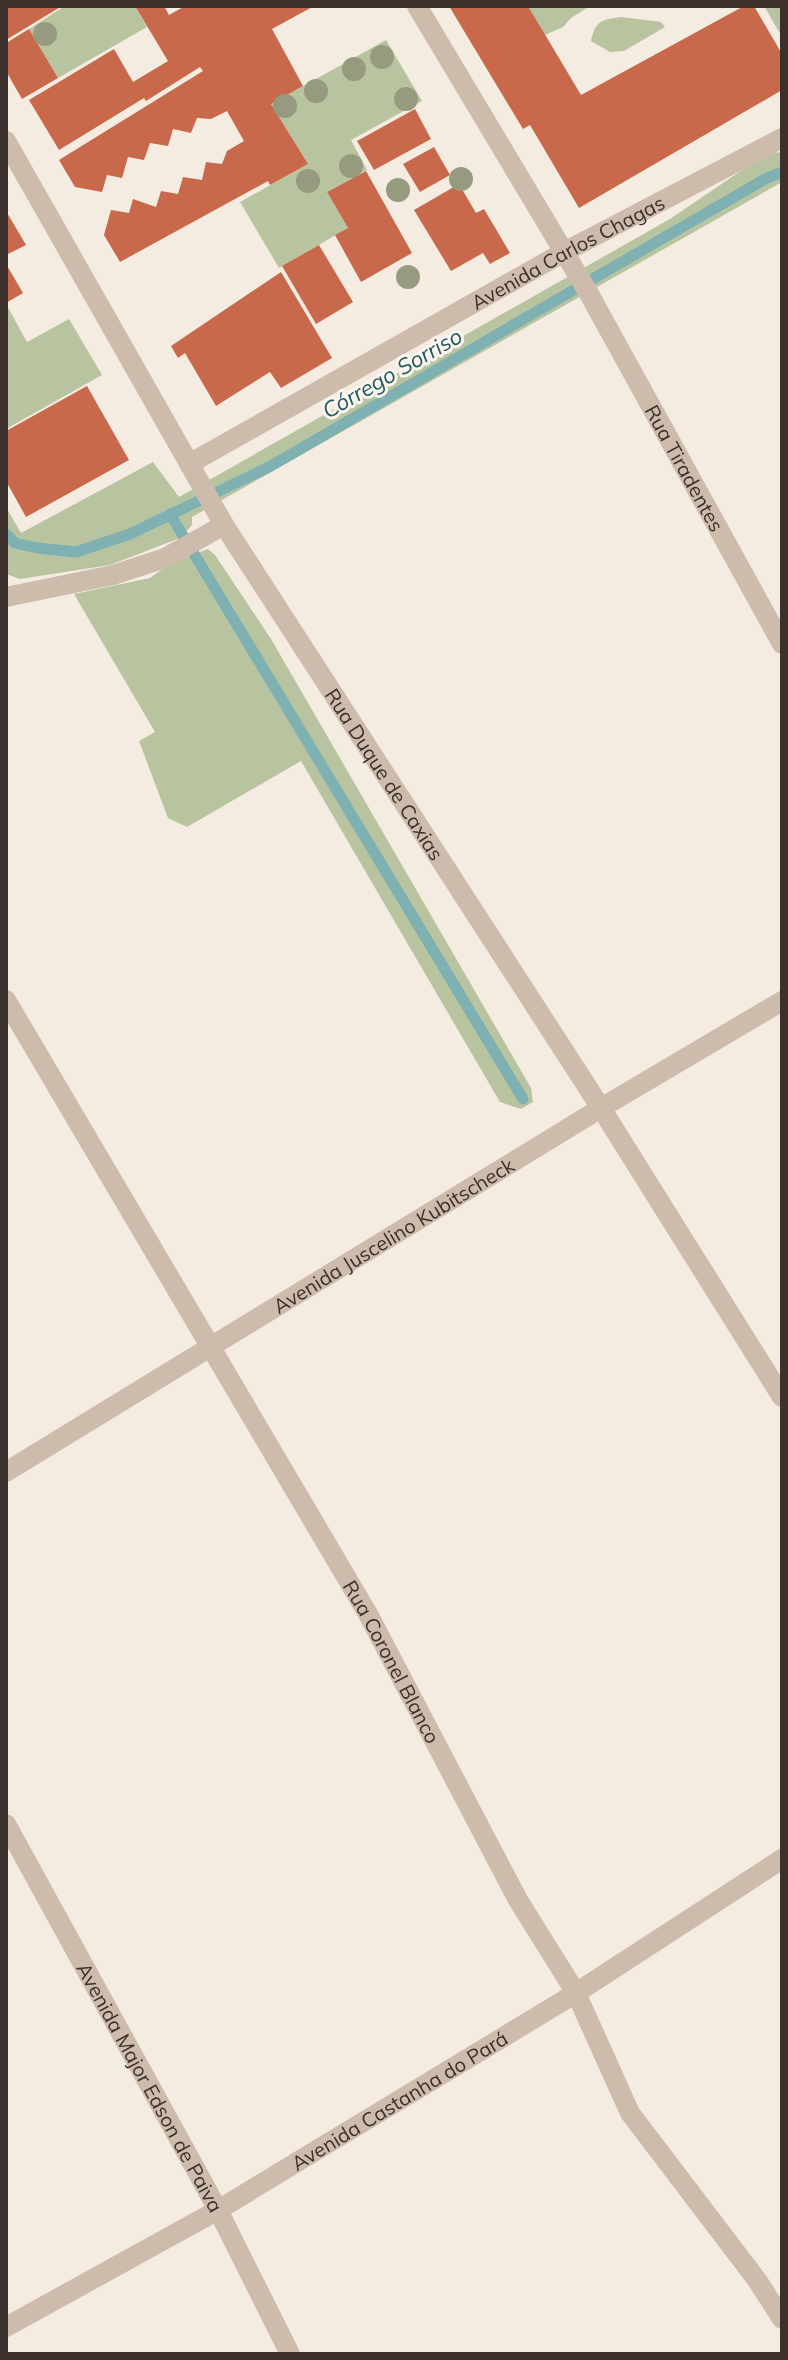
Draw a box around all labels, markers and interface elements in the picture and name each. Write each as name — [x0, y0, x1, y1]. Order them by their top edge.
street label: Avenida Carlos Chagas — [466, 189, 669, 315]
water label: Córrego Sorriso — [317, 322, 467, 424]
street label: Rua Tiradentes — [640, 400, 730, 536]
street label: Rua Duque de Caxias — [320, 683, 450, 865]
street label: Avenida Juscelino Kubitscheck — [268, 1151, 519, 1318]
street label: Rua Coronel Blanco — [338, 1575, 446, 1747]
street label: Avenida Major Edson de Paiva — [72, 1958, 229, 2216]
street label: Avenida Castanha do Pará — [286, 2025, 512, 2175]

